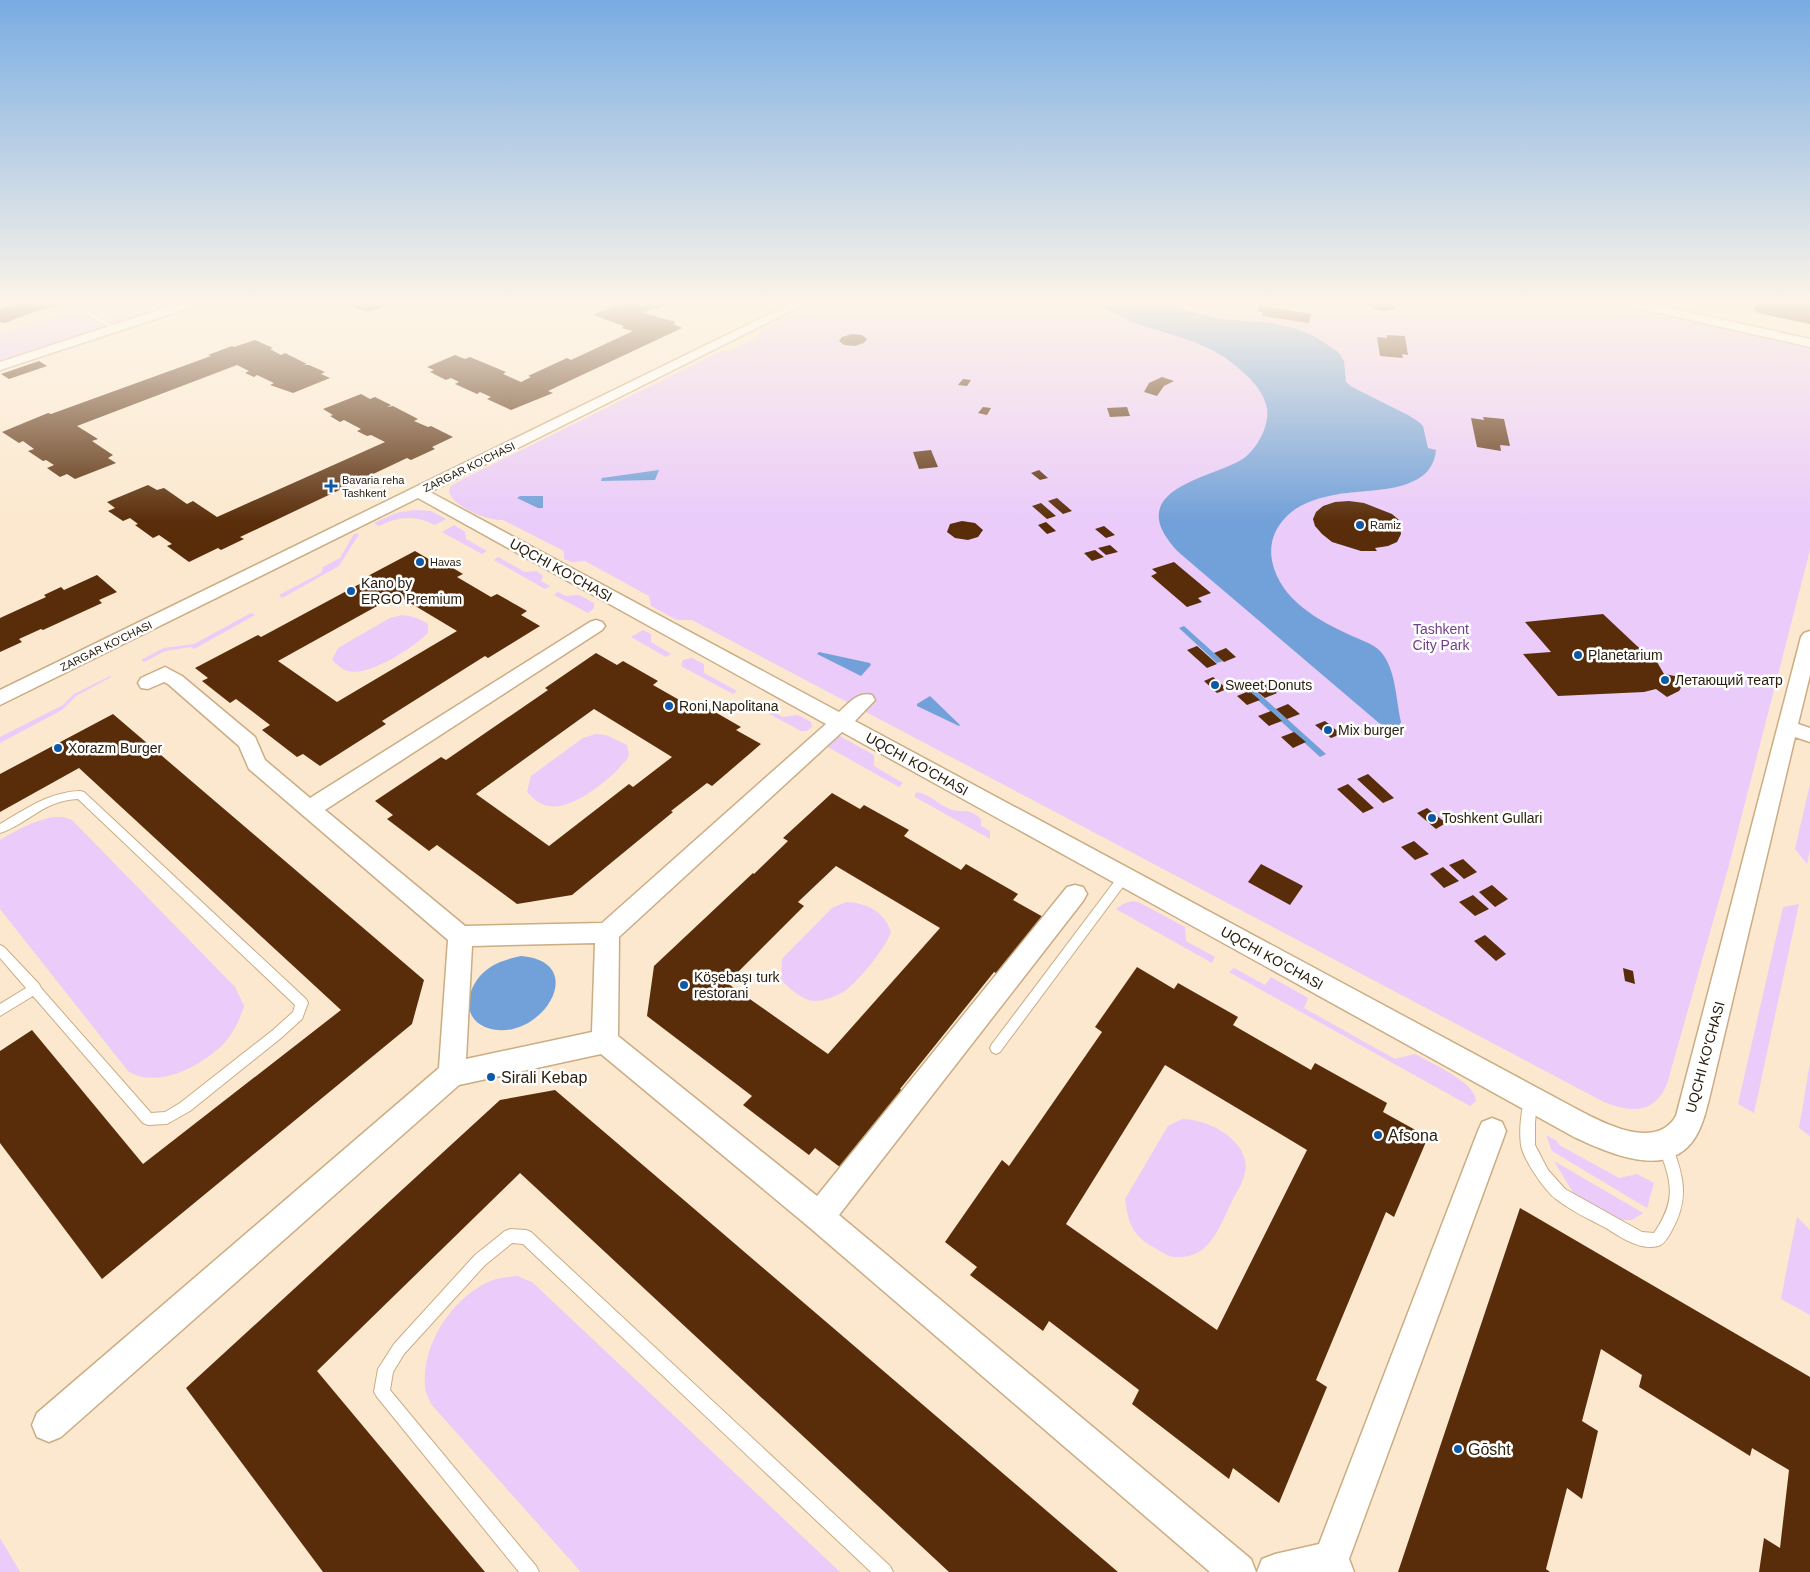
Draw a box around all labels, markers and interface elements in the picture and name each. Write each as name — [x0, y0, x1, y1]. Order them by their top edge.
street label: ZARGAR KO'CHASI — [421, 440, 517, 494]
place label: Bavaria reha Tashkent — [342, 474, 405, 499]
marker: Bavaria reha Tashkent — [324, 479, 338, 493]
marker: Ramiz — [1354, 519, 1366, 531]
place label: Ramiz — [1370, 519, 1401, 531]
street label: UQCHI KO'CHASI — [507, 535, 615, 605]
marker: Havas — [414, 556, 426, 568]
place label: Havas — [430, 556, 462, 568]
place label: Kano by ERGO Premium — [361, 575, 462, 607]
marker: Kano by ERGO Premium — [345, 585, 357, 597]
street label: ZARGAR KO'CHASI — [58, 619, 154, 673]
park label: Tashkent City Park — [1413, 621, 1470, 653]
place label: Planetarium — [1588, 647, 1663, 663]
marker: Planetarium — [1572, 649, 1584, 661]
place label: Летающий театр — [1675, 672, 1783, 688]
marker: Летающий театр — [1659, 674, 1671, 686]
place label: Sweet Donuts — [1225, 677, 1312, 693]
marker: Sweet Donuts — [1209, 679, 1221, 691]
place label: Roni Napolitana — [679, 698, 779, 714]
marker: Roni Napolitana — [663, 700, 675, 712]
place label: Mix burger — [1338, 722, 1404, 738]
marker: Mix burger — [1322, 724, 1334, 736]
street label: UQCHI KO'CHASI — [863, 729, 971, 799]
place label: Xorazm Burger — [68, 740, 162, 756]
marker: Xorazm Burger — [52, 742, 64, 754]
place label: Toshkent Gullari — [1442, 810, 1542, 826]
marker: Toshkent Gullari — [1426, 812, 1438, 824]
street label: UQCHI KO'CHASI — [1218, 923, 1326, 993]
place label: Köşebaşı turk restorani — [694, 969, 781, 1001]
marker: Köşebaşı turk restorani — [678, 979, 690, 991]
street label: UQCHI KO'CHASI — [1682, 1000, 1728, 1114]
place label: Sirali Kebap — [501, 1069, 587, 1086]
marker: Sirali Kebap — [485, 1071, 497, 1083]
place label: Afsona — [1388, 1127, 1438, 1144]
marker: Afsona — [1372, 1129, 1384, 1141]
place label: Gōsht — [1468, 1441, 1511, 1458]
marker: Gōsht — [1452, 1443, 1464, 1455]

